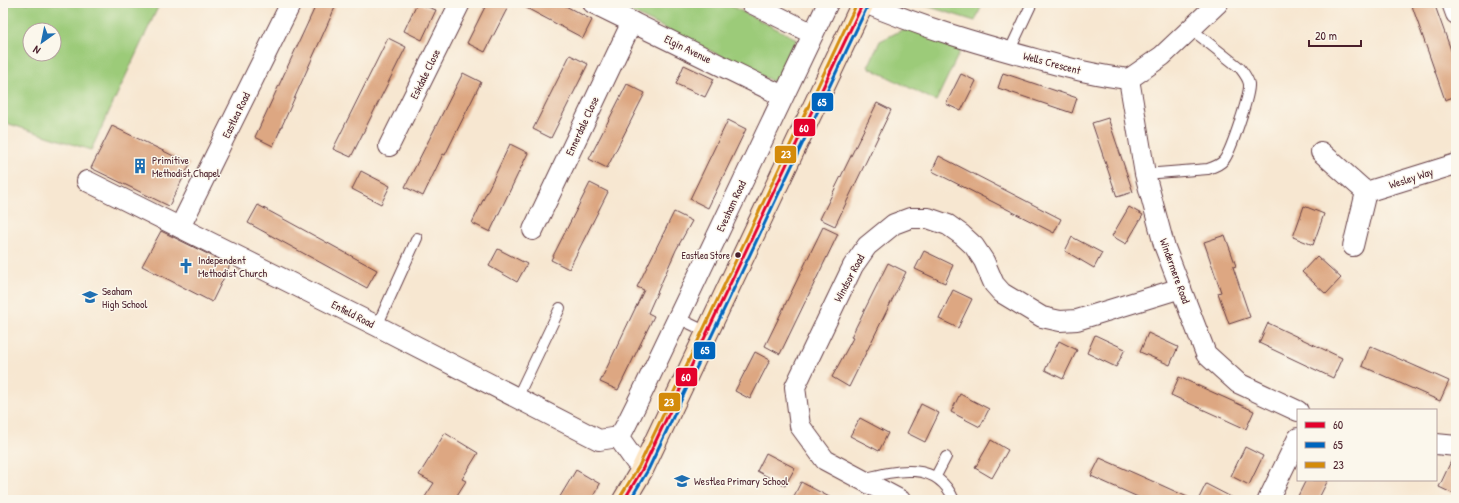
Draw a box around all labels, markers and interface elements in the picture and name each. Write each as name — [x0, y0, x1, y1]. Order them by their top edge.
north arrow — [22, 22, 62, 62]
scale bar — [1309, 22, 1361, 48]
text: 20 m — [1315, 27, 1337, 44]
street label: Elgin Avenue — [662, 32, 714, 67]
text: N — [30, 43, 43, 58]
street label: Eskdale Close — [407, 46, 443, 101]
street label: Wells Crescent — [1022, 49, 1082, 77]
street label: Eastlea Road — [219, 89, 253, 140]
line badge: 65 — [811, 92, 834, 112]
street label: Ennerdale Close — [562, 94, 602, 158]
text: 65 — [817, 95, 827, 109]
line badge: 60 — [793, 118, 816, 137]
text: 60 — [799, 121, 809, 135]
line badge: 23 — [774, 145, 797, 164]
text: 23 — [781, 147, 791, 161]
place label: Primitive Methodist Chapel — [152, 153, 220, 180]
building icon: Primitive Methodist Chapel — [131, 157, 149, 175]
street label: Wesley Way — [1387, 164, 1435, 192]
street label: Evesham Road — [713, 178, 749, 234]
street label: Windermere Road — [1157, 237, 1193, 306]
place label: Eastlea Store — [682, 249, 730, 262]
marker: Eastlea Store — [733, 250, 743, 260]
street label: Windsor Road — [831, 251, 868, 304]
place label: Independent Methodist Church — [198, 253, 268, 280]
church icon: Independent Methodist Church — [177, 257, 195, 275]
place label: Seaham High School — [102, 284, 147, 311]
school or university icon: Seaham High School — [81, 288, 99, 306]
street label: Enfield Road — [329, 297, 377, 331]
line badge: 65 — [693, 341, 716, 360]
text: 65 — [700, 343, 710, 357]
line badge: 60 — [675, 367, 698, 387]
text: 60 — [681, 370, 691, 384]
line badge: 23 — [658, 392, 681, 412]
text: 23 — [664, 395, 674, 409]
legend — [1297, 409, 1437, 481]
text: 60 — [1333, 416, 1343, 433]
text: 65 — [1333, 436, 1343, 453]
text: 23 — [1333, 456, 1344, 473]
school or university icon: Westlea Primary School — [673, 472, 691, 490]
place label: Westlea Primary School — [694, 474, 788, 488]

